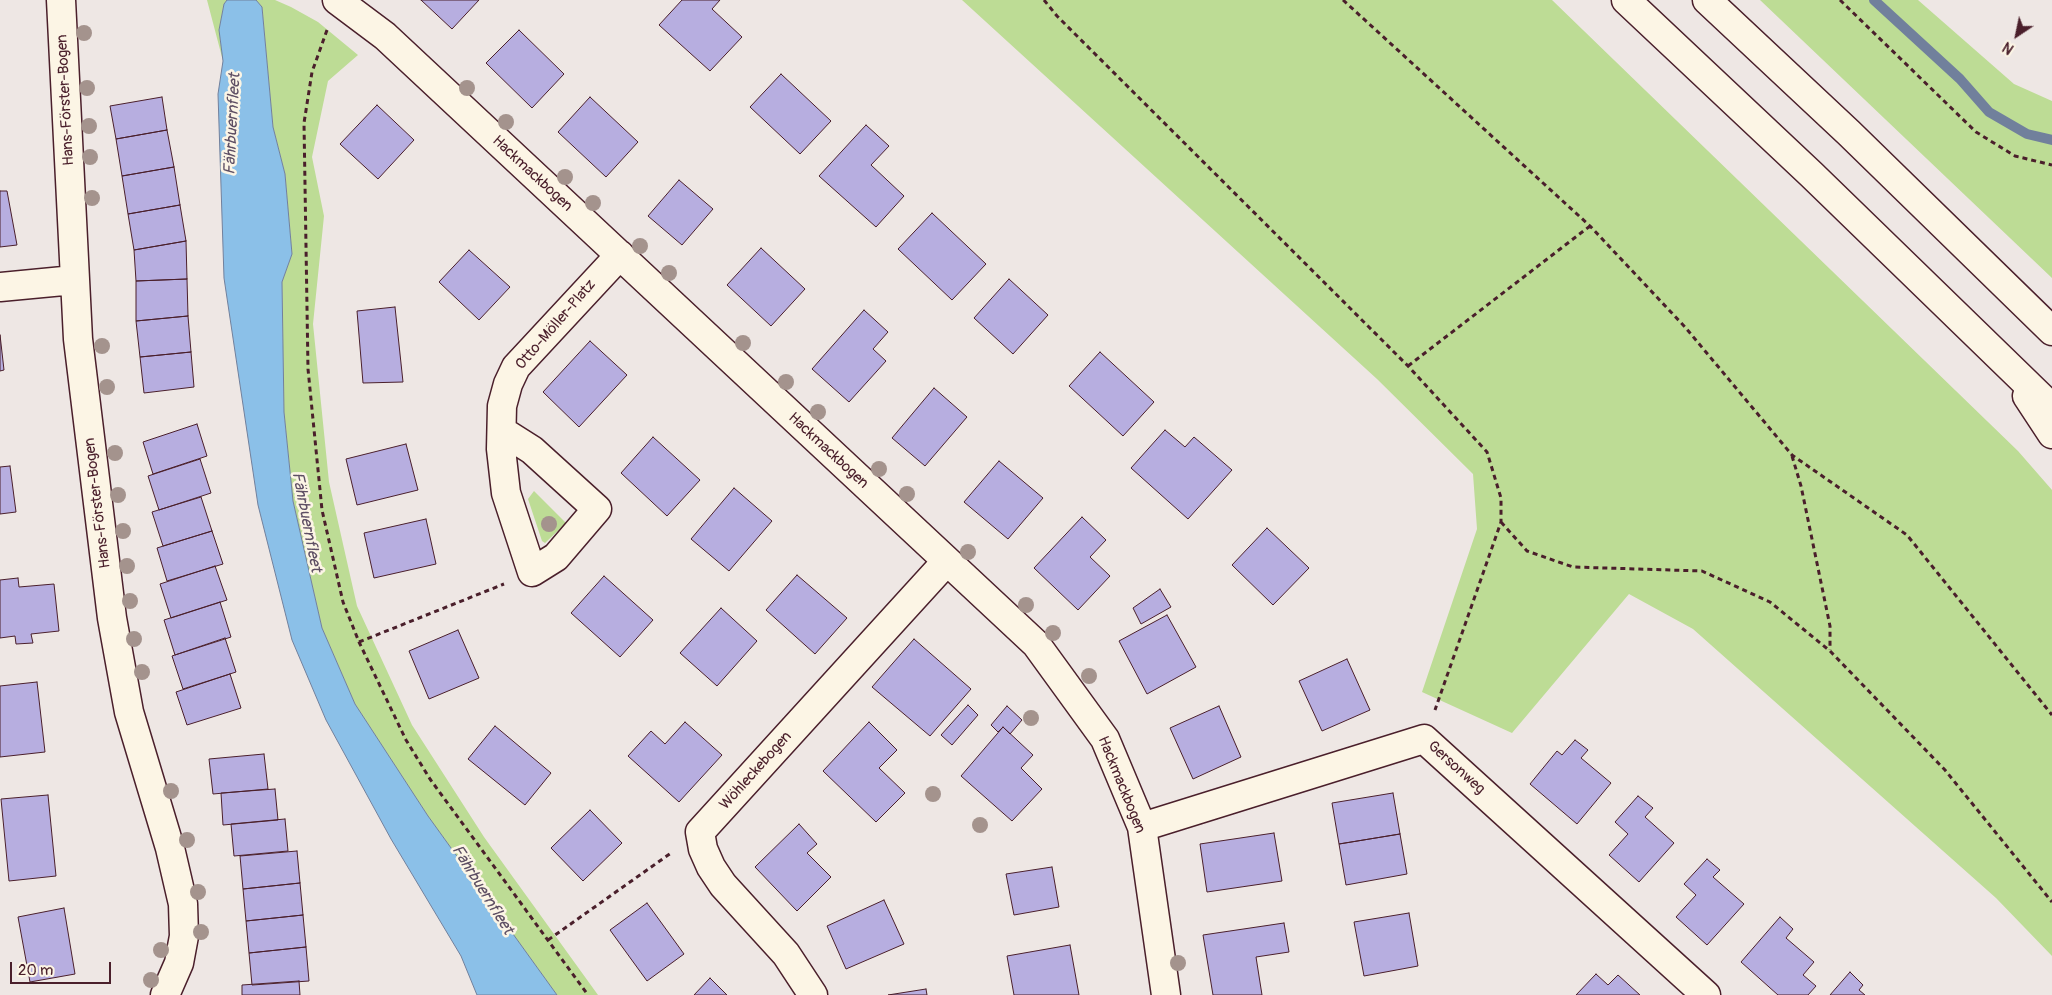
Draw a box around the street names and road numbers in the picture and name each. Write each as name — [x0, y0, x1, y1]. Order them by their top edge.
street label: Hans-Förster-Bogen — [54, 34, 78, 166]
street label: Hackmackbogen — [488, 132, 576, 216]
street label: Otto-Möller-Platz — [512, 276, 600, 374]
street label: Hackmackbogen — [784, 409, 872, 493]
street label: Hans-Förster-Bogen — [81, 437, 115, 569]
street label: Wöhleckebogen — [716, 728, 796, 814]
street label: Hackmackbogen — [1093, 734, 1149, 836]
street label: Gersonweg — [1424, 738, 1488, 798]

